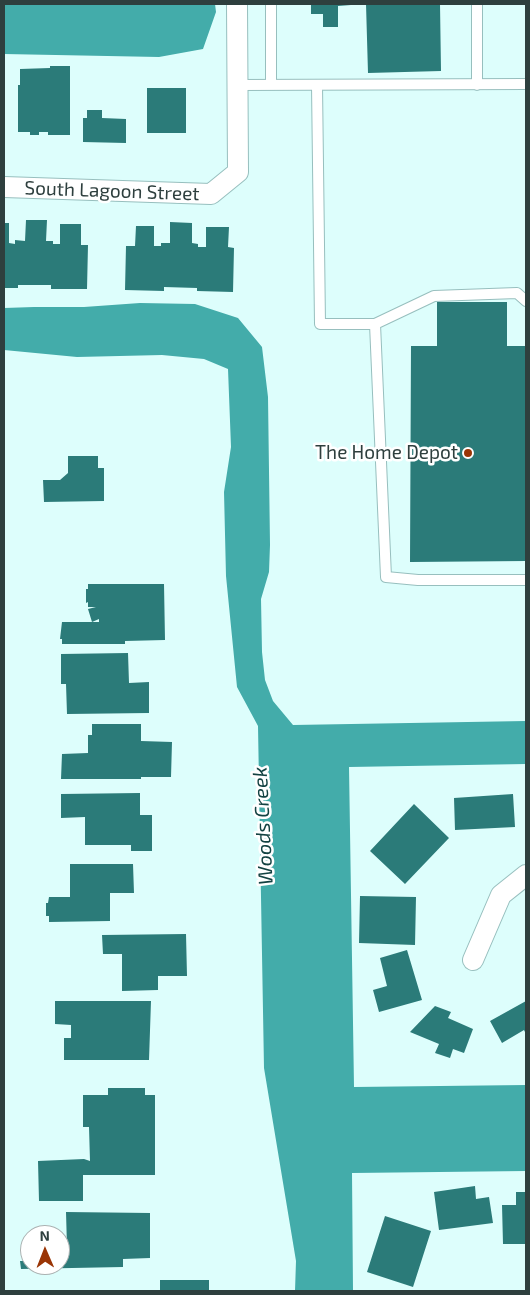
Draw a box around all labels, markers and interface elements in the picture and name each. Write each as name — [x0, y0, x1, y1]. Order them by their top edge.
street label: South Lagoon Street — [24, 177, 200, 205]
place label: The Home Depot — [315, 442, 458, 464]
marker: The Home Depot — [462, 447, 474, 459]
water label: Woods Creek — [248, 766, 278, 886]
north arrow — [20, 1225, 70, 1275]
text: N — [40, 1227, 50, 1244]

